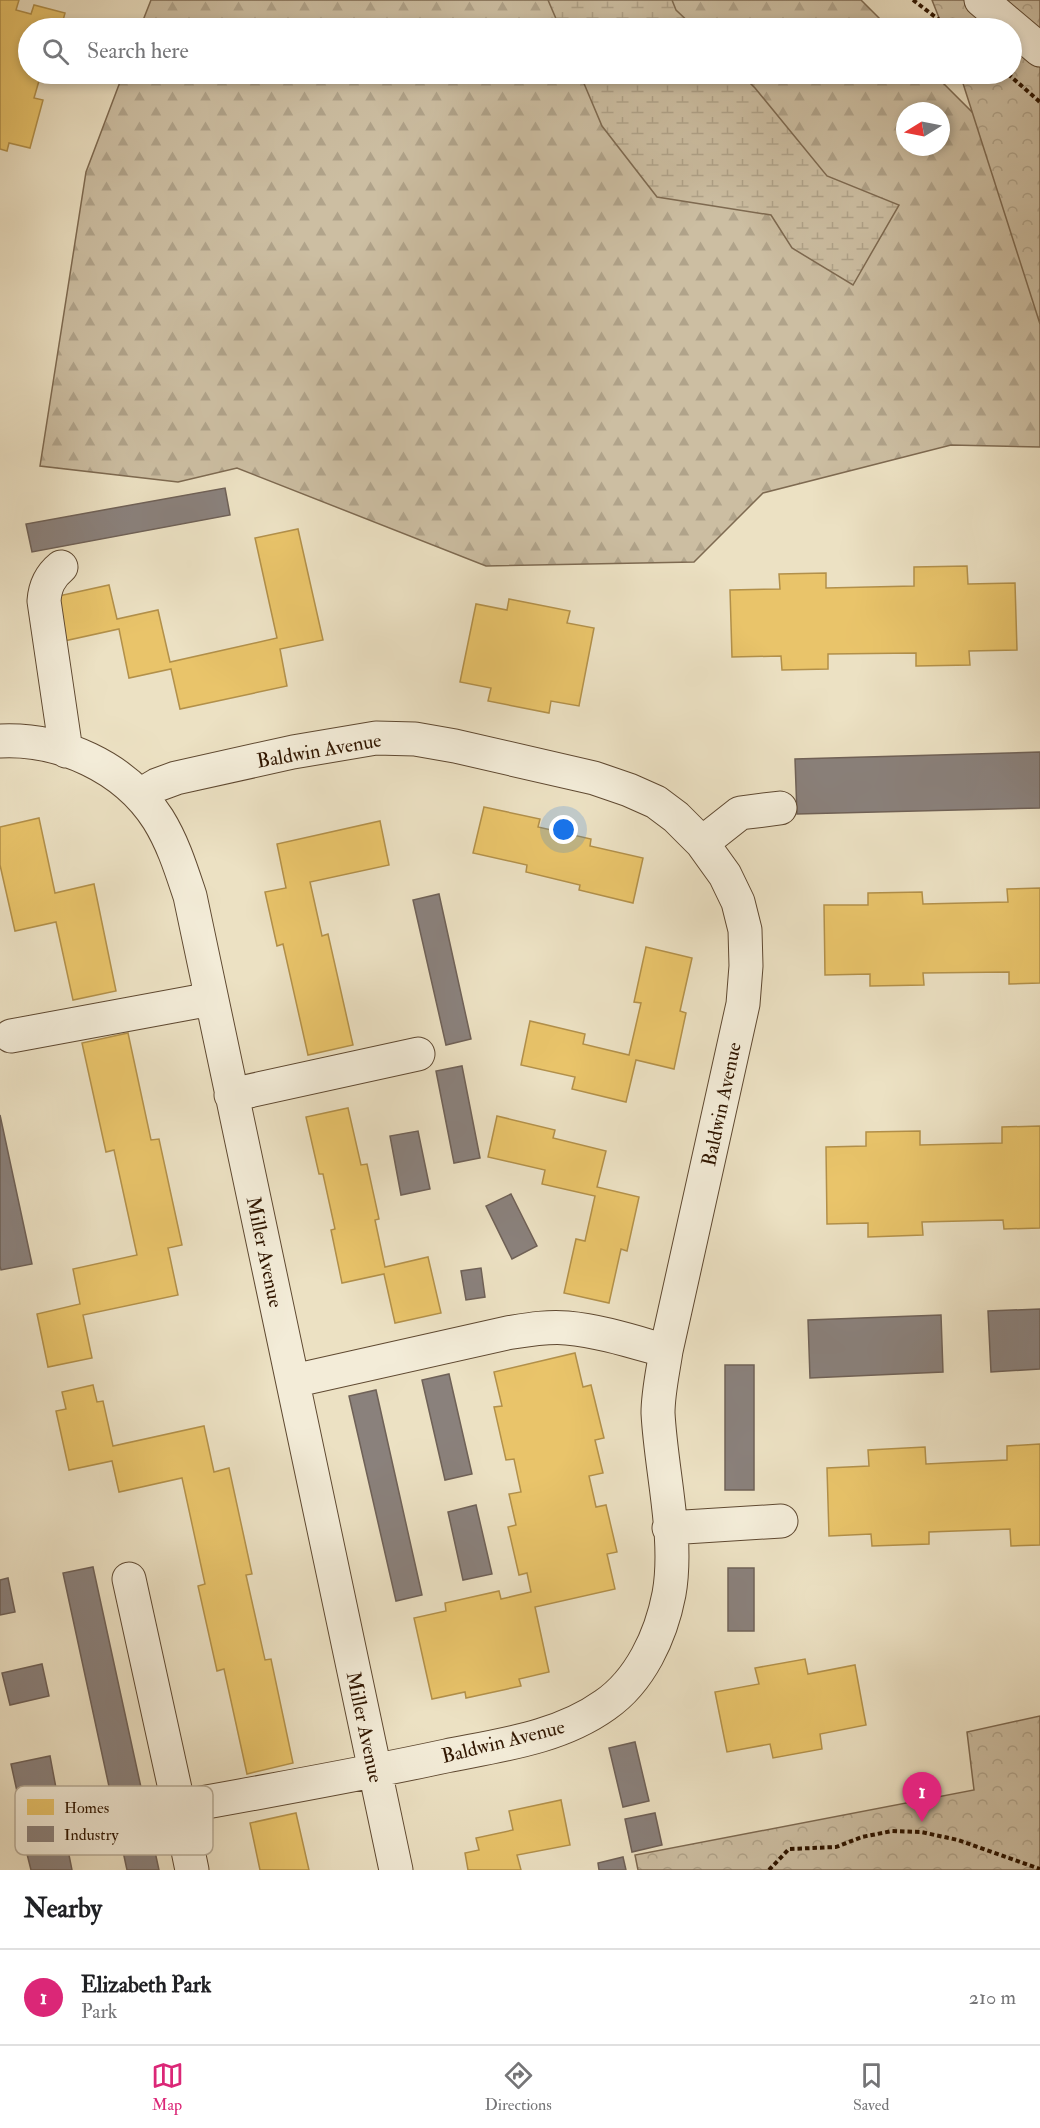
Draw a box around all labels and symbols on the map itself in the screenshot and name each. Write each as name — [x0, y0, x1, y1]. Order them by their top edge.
north arrow — [896, 102, 950, 156]
street label: Baldwin Avenue — [255, 727, 383, 774]
your location — [549, 815, 578, 844]
street label: Baldwin Avenue — [696, 1040, 747, 1168]
street label: Miller Avenue — [241, 1194, 288, 1310]
street label: Miller Avenue — [341, 1669, 388, 1785]
street label: Baldwin Avenue — [439, 1714, 567, 1769]
pin: 1 — [902, 1772, 942, 1822]
legend — [15, 1786, 213, 1855]
text: Homes — [64, 1798, 109, 1818]
text: Industry — [64, 1825, 119, 1845]

